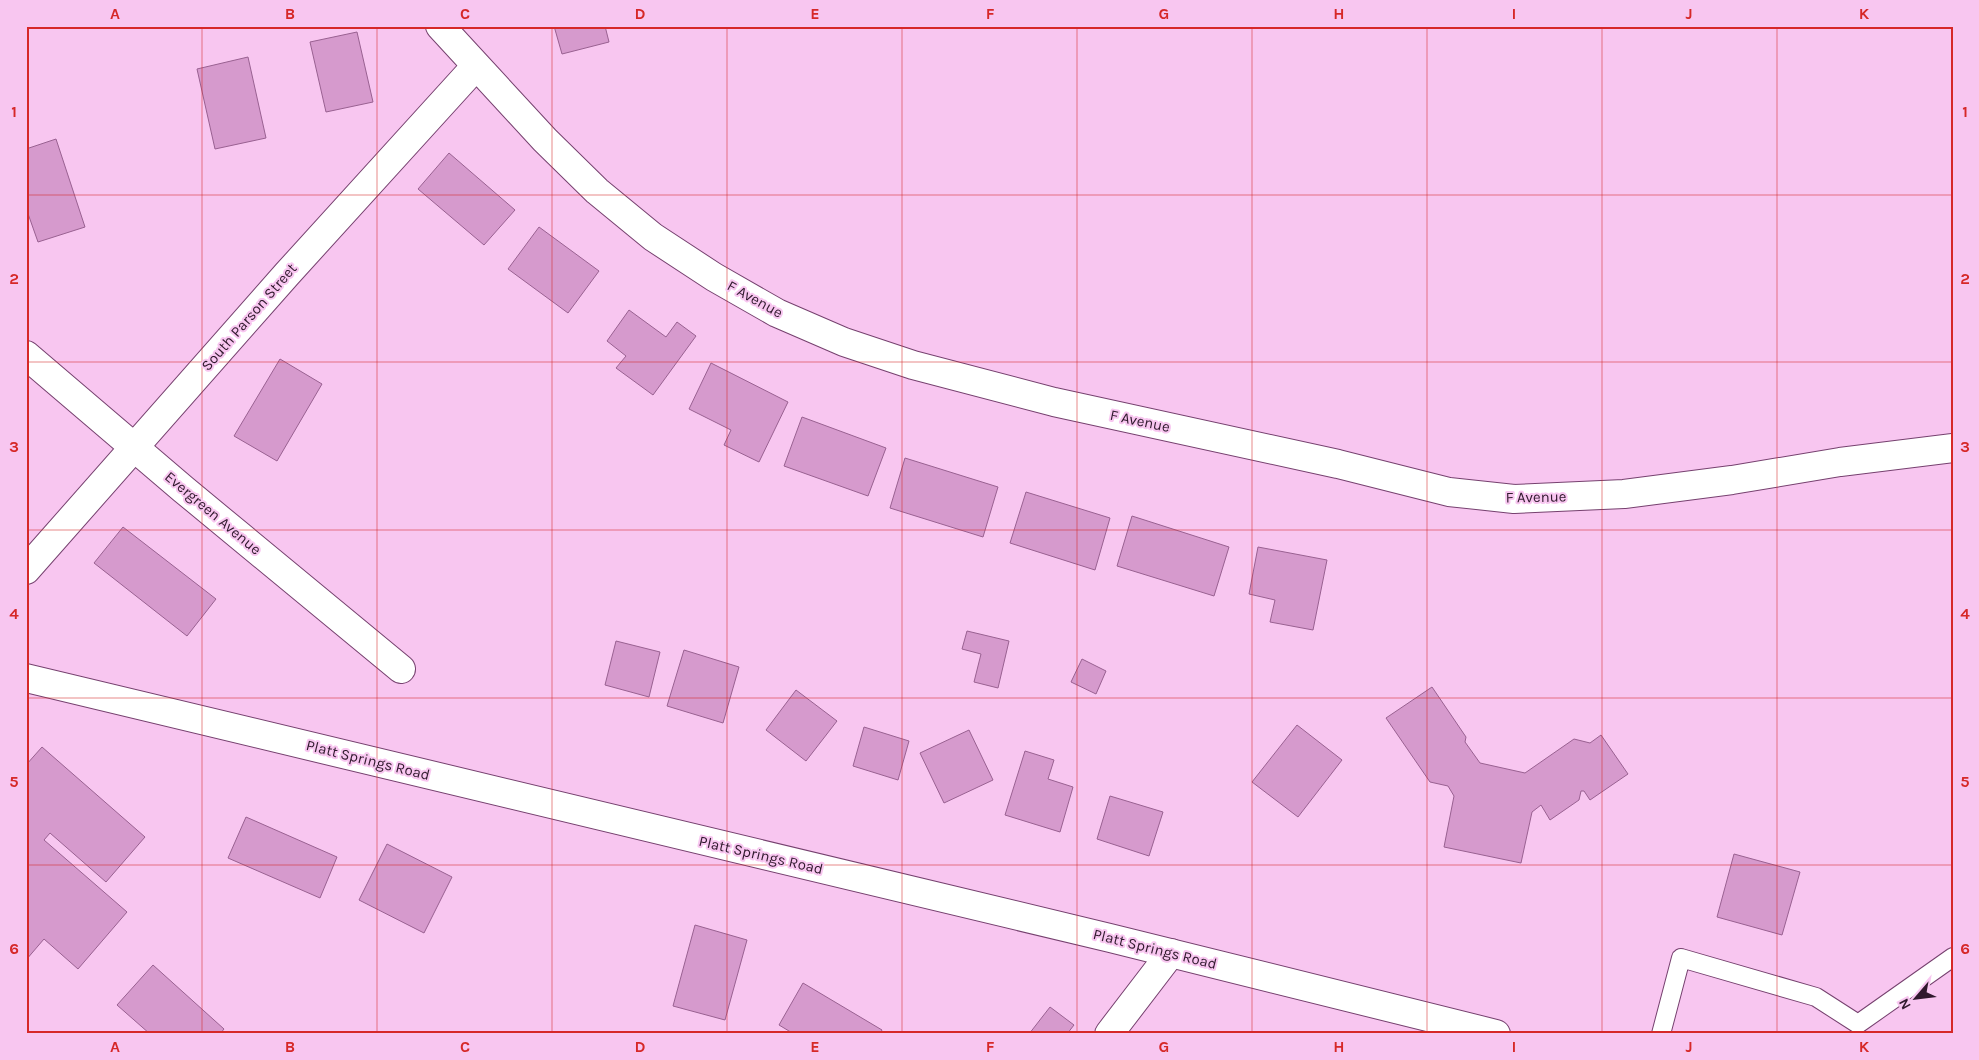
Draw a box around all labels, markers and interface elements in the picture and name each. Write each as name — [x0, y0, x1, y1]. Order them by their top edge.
text: A — [110, 4, 120, 23]
text: B — [285, 4, 295, 23]
text: C — [460, 4, 470, 23]
text: D — [635, 4, 646, 23]
text: E — [810, 4, 820, 23]
text: F — [986, 4, 995, 23]
text: G — [1159, 4, 1169, 23]
text: H — [1333, 4, 1345, 23]
text: I — [1512, 4, 1516, 23]
text: J — [1685, 4, 1693, 23]
text: K — [1859, 4, 1870, 23]
text: 1 — [11, 102, 17, 121]
text: 1 — [1962, 102, 1968, 121]
street label: South Parson Street — [197, 259, 301, 374]
text: 2 — [9, 269, 19, 288]
text: 2 — [1960, 269, 1970, 288]
street label: F Avenue — [724, 276, 786, 322]
street label: F Avenue — [1108, 406, 1172, 436]
text: 3 — [9, 437, 19, 456]
text: 3 — [1960, 437, 1970, 456]
street label: Evergreen Avenue — [161, 467, 265, 559]
street label: F Avenue — [1505, 487, 1567, 507]
text: 4 — [9, 604, 19, 623]
text: 4 — [1960, 604, 1970, 623]
street label: Platt Springs Road — [304, 736, 432, 784]
text: 5 — [9, 772, 19, 791]
text: 5 — [1960, 772, 1970, 791]
street label: Platt Springs Road — [697, 832, 825, 878]
street label: Platt Springs Road — [1091, 925, 1219, 973]
text: 6 — [9, 939, 19, 958]
text: 6 — [1960, 939, 1970, 958]
north arrow — [1892, 972, 1942, 1022]
text: N — [1895, 995, 1915, 1012]
text: A — [110, 1037, 120, 1056]
text: B — [285, 1037, 295, 1056]
text: C — [460, 1037, 470, 1056]
text: D — [635, 1037, 646, 1056]
text: E — [810, 1037, 820, 1056]
text: F — [986, 1037, 995, 1056]
text: G — [1159, 1037, 1169, 1056]
text: H — [1333, 1037, 1345, 1056]
text: I — [1512, 1037, 1516, 1056]
text: J — [1685, 1037, 1693, 1056]
text: K — [1859, 1037, 1870, 1056]

